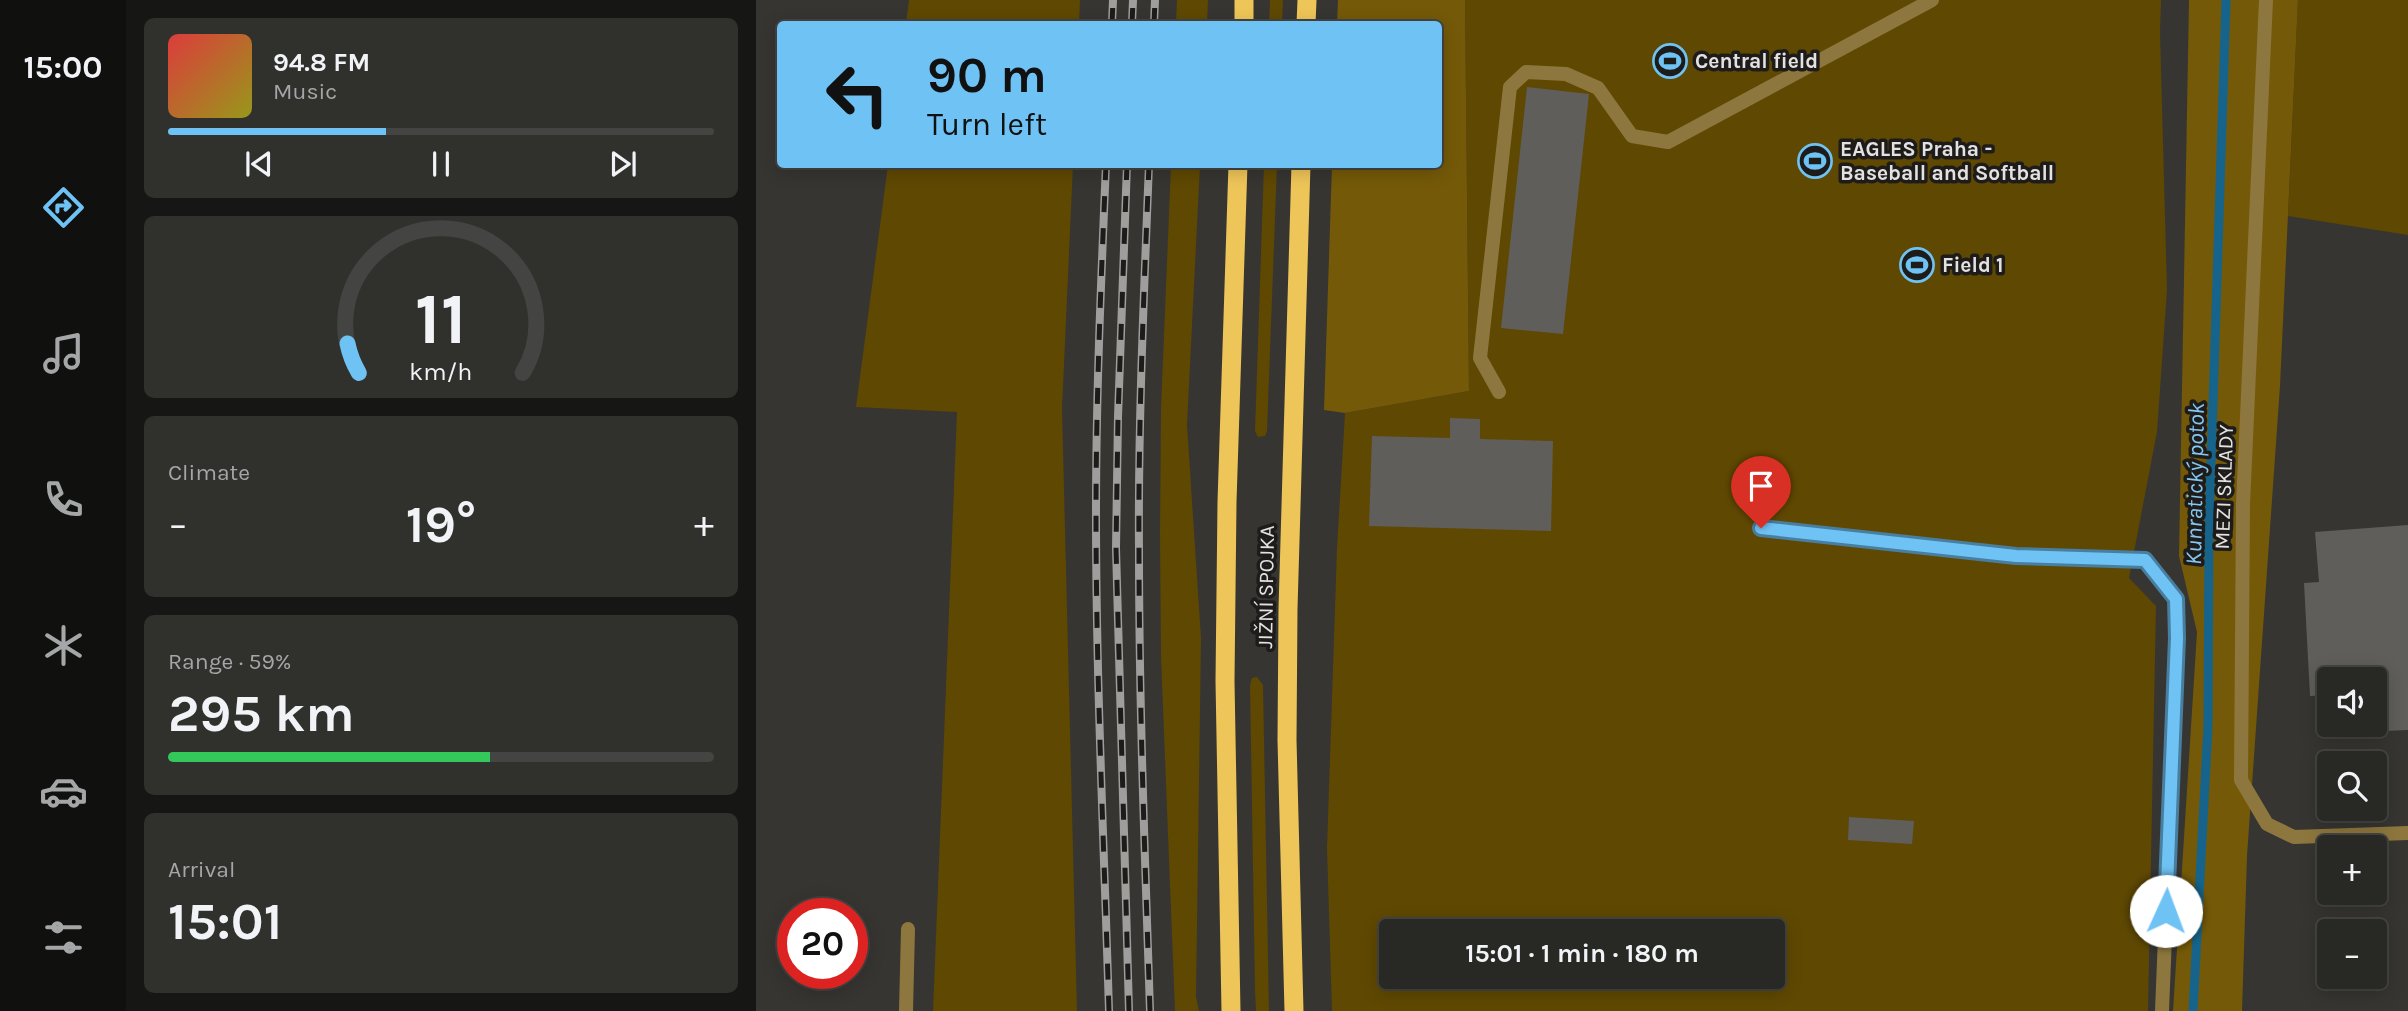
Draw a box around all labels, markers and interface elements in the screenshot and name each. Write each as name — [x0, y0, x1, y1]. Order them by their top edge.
sports icon: Central field — [1651, 42, 1689, 80]
text: 94.8 FM — [273, 47, 370, 78]
text: 90 m — [927, 47, 1047, 104]
text: 15:00 — [23, 49, 103, 86]
icon: left — [812, 49, 903, 140]
place label: Central field — [1695, 49, 1818, 73]
text: Music — [273, 78, 337, 105]
text: Turn left — [927, 106, 1047, 143]
place label: EAGLES Praha - Baseball and Softball — [1840, 137, 2054, 185]
sports icon: EAGLES Praha - Baseball and Softball — [1796, 142, 1834, 180]
icon: previous — [240, 145, 278, 183]
icon: pause — [422, 145, 460, 183]
icon: next — [604, 145, 642, 183]
icon: directions — [39, 183, 88, 232]
sports icon: Field 1 — [1898, 246, 1936, 284]
place label: Field 1 — [1942, 253, 2004, 277]
text: 11 — [415, 277, 467, 362]
icon: music — [39, 329, 88, 378]
text: km/h — [409, 357, 473, 386]
water label: Kunratický potok — [2180, 402, 2210, 565]
street label: MEZI SKLADY — [2210, 424, 2238, 550]
pin — [1731, 456, 1791, 528]
text: Climate — [168, 459, 250, 486]
icon: arrive — [1742, 467, 1780, 505]
icon: phone — [39, 475, 88, 524]
text: 19° — [406, 494, 476, 555]
text: − — [168, 502, 188, 547]
text: + — [694, 502, 714, 547]
street label: JIŽNÍ SPOJKA — [1253, 525, 1279, 649]
icon: climate — [39, 621, 88, 670]
text: Range · 59% — [168, 648, 291, 675]
map controls — [2317, 667, 2387, 989]
button: sound — [2317, 667, 2387, 737]
text: 295 km — [168, 683, 355, 744]
button: search — [2317, 751, 2387, 821]
icon: car — [39, 767, 88, 816]
button: + — [2317, 835, 2387, 905]
text: Arrival — [168, 856, 235, 883]
position arrow — [2129, 874, 2203, 948]
text: 15:01 — [168, 891, 282, 952]
speed limit sign: 20 — [777, 898, 868, 989]
icon: filters — [39, 913, 88, 962]
button: − — [2317, 919, 2387, 989]
text: 15:01 · 1 min · 180 m — [1465, 938, 1699, 969]

